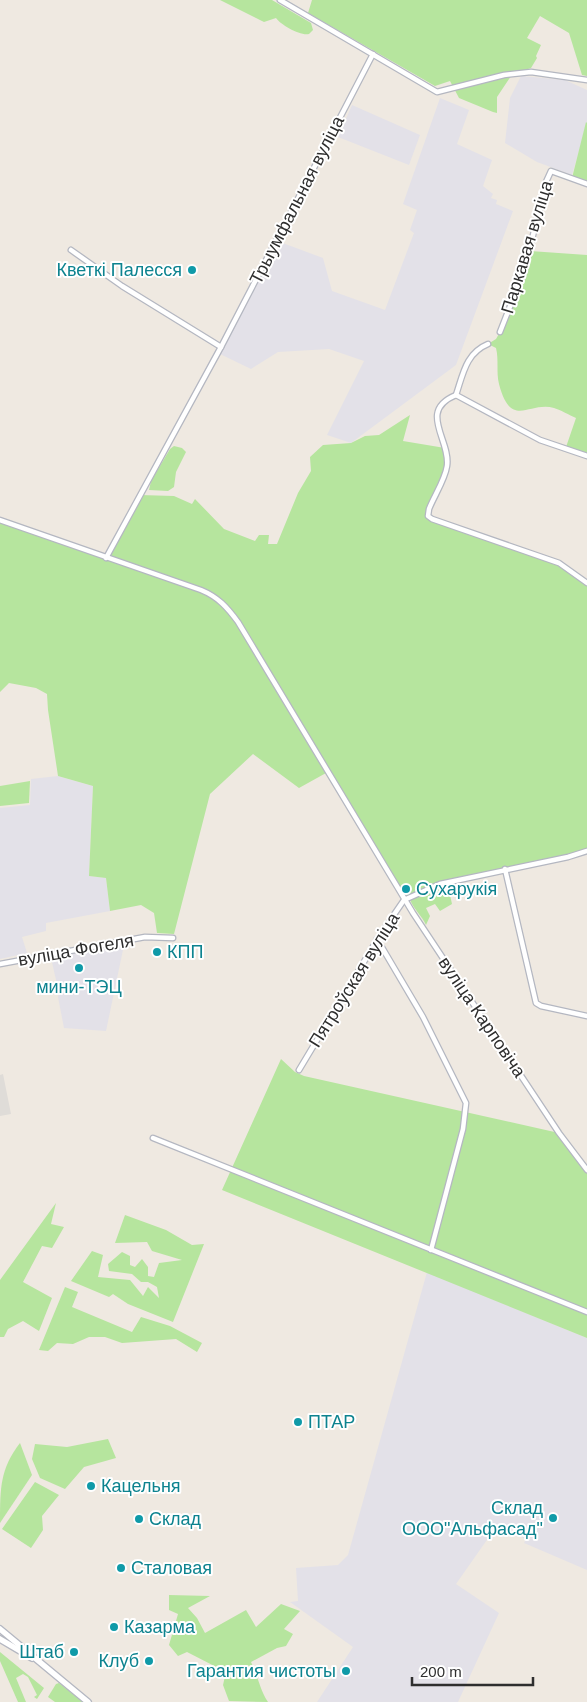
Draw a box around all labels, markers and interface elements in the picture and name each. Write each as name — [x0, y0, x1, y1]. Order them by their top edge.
street label: Трыумфальная вуліца — [246, 112, 349, 287]
street label: Паркавая вуліца — [497, 177, 557, 316]
place label: Кветкі Палесся — [56, 260, 182, 280]
marker: Кветкі Палесся — [186, 264, 198, 276]
place label: Сухарукія — [416, 879, 497, 899]
marker: Сухарукія — [400, 883, 412, 895]
street label: Пятроўская вуліца — [305, 908, 404, 1051]
street label: вуліца Фогеля — [17, 930, 135, 970]
place label: КПП — [167, 942, 203, 962]
marker: КПП — [151, 946, 163, 958]
street label: вуліца Карповіча — [434, 953, 530, 1082]
marker: мини-ТЭЦ — [73, 962, 85, 974]
place label: мини-ТЭЦ — [36, 977, 122, 997]
place label: ПТАР — [308, 1412, 355, 1432]
marker: ПТАР — [292, 1416, 304, 1428]
place label: Кацельня — [101, 1476, 181, 1496]
marker: Кацельня — [85, 1480, 97, 1492]
place label: Склад ООО"Альфасад" — [402, 1498, 543, 1539]
place label: Склад — [149, 1509, 202, 1529]
marker: Склад ООО"Альфасад" — [547, 1512, 559, 1524]
marker: Склад — [133, 1513, 145, 1525]
place label: Сталовая — [131, 1558, 212, 1578]
marker: Сталовая — [115, 1562, 127, 1574]
place label: Казарма — [124, 1617, 196, 1637]
marker: Казарма — [108, 1621, 120, 1633]
place label: Штаб — [19, 1642, 64, 1662]
marker: Штаб — [68, 1646, 80, 1658]
place label: Клуб — [99, 1651, 139, 1671]
scale bar — [412, 1654, 533, 1686]
marker: Клуб — [143, 1655, 155, 1667]
place label: Гарантия чистоты — [187, 1661, 336, 1681]
text: 200 m — [420, 1663, 462, 1680]
marker: Гарантия чистоты — [340, 1665, 352, 1677]

